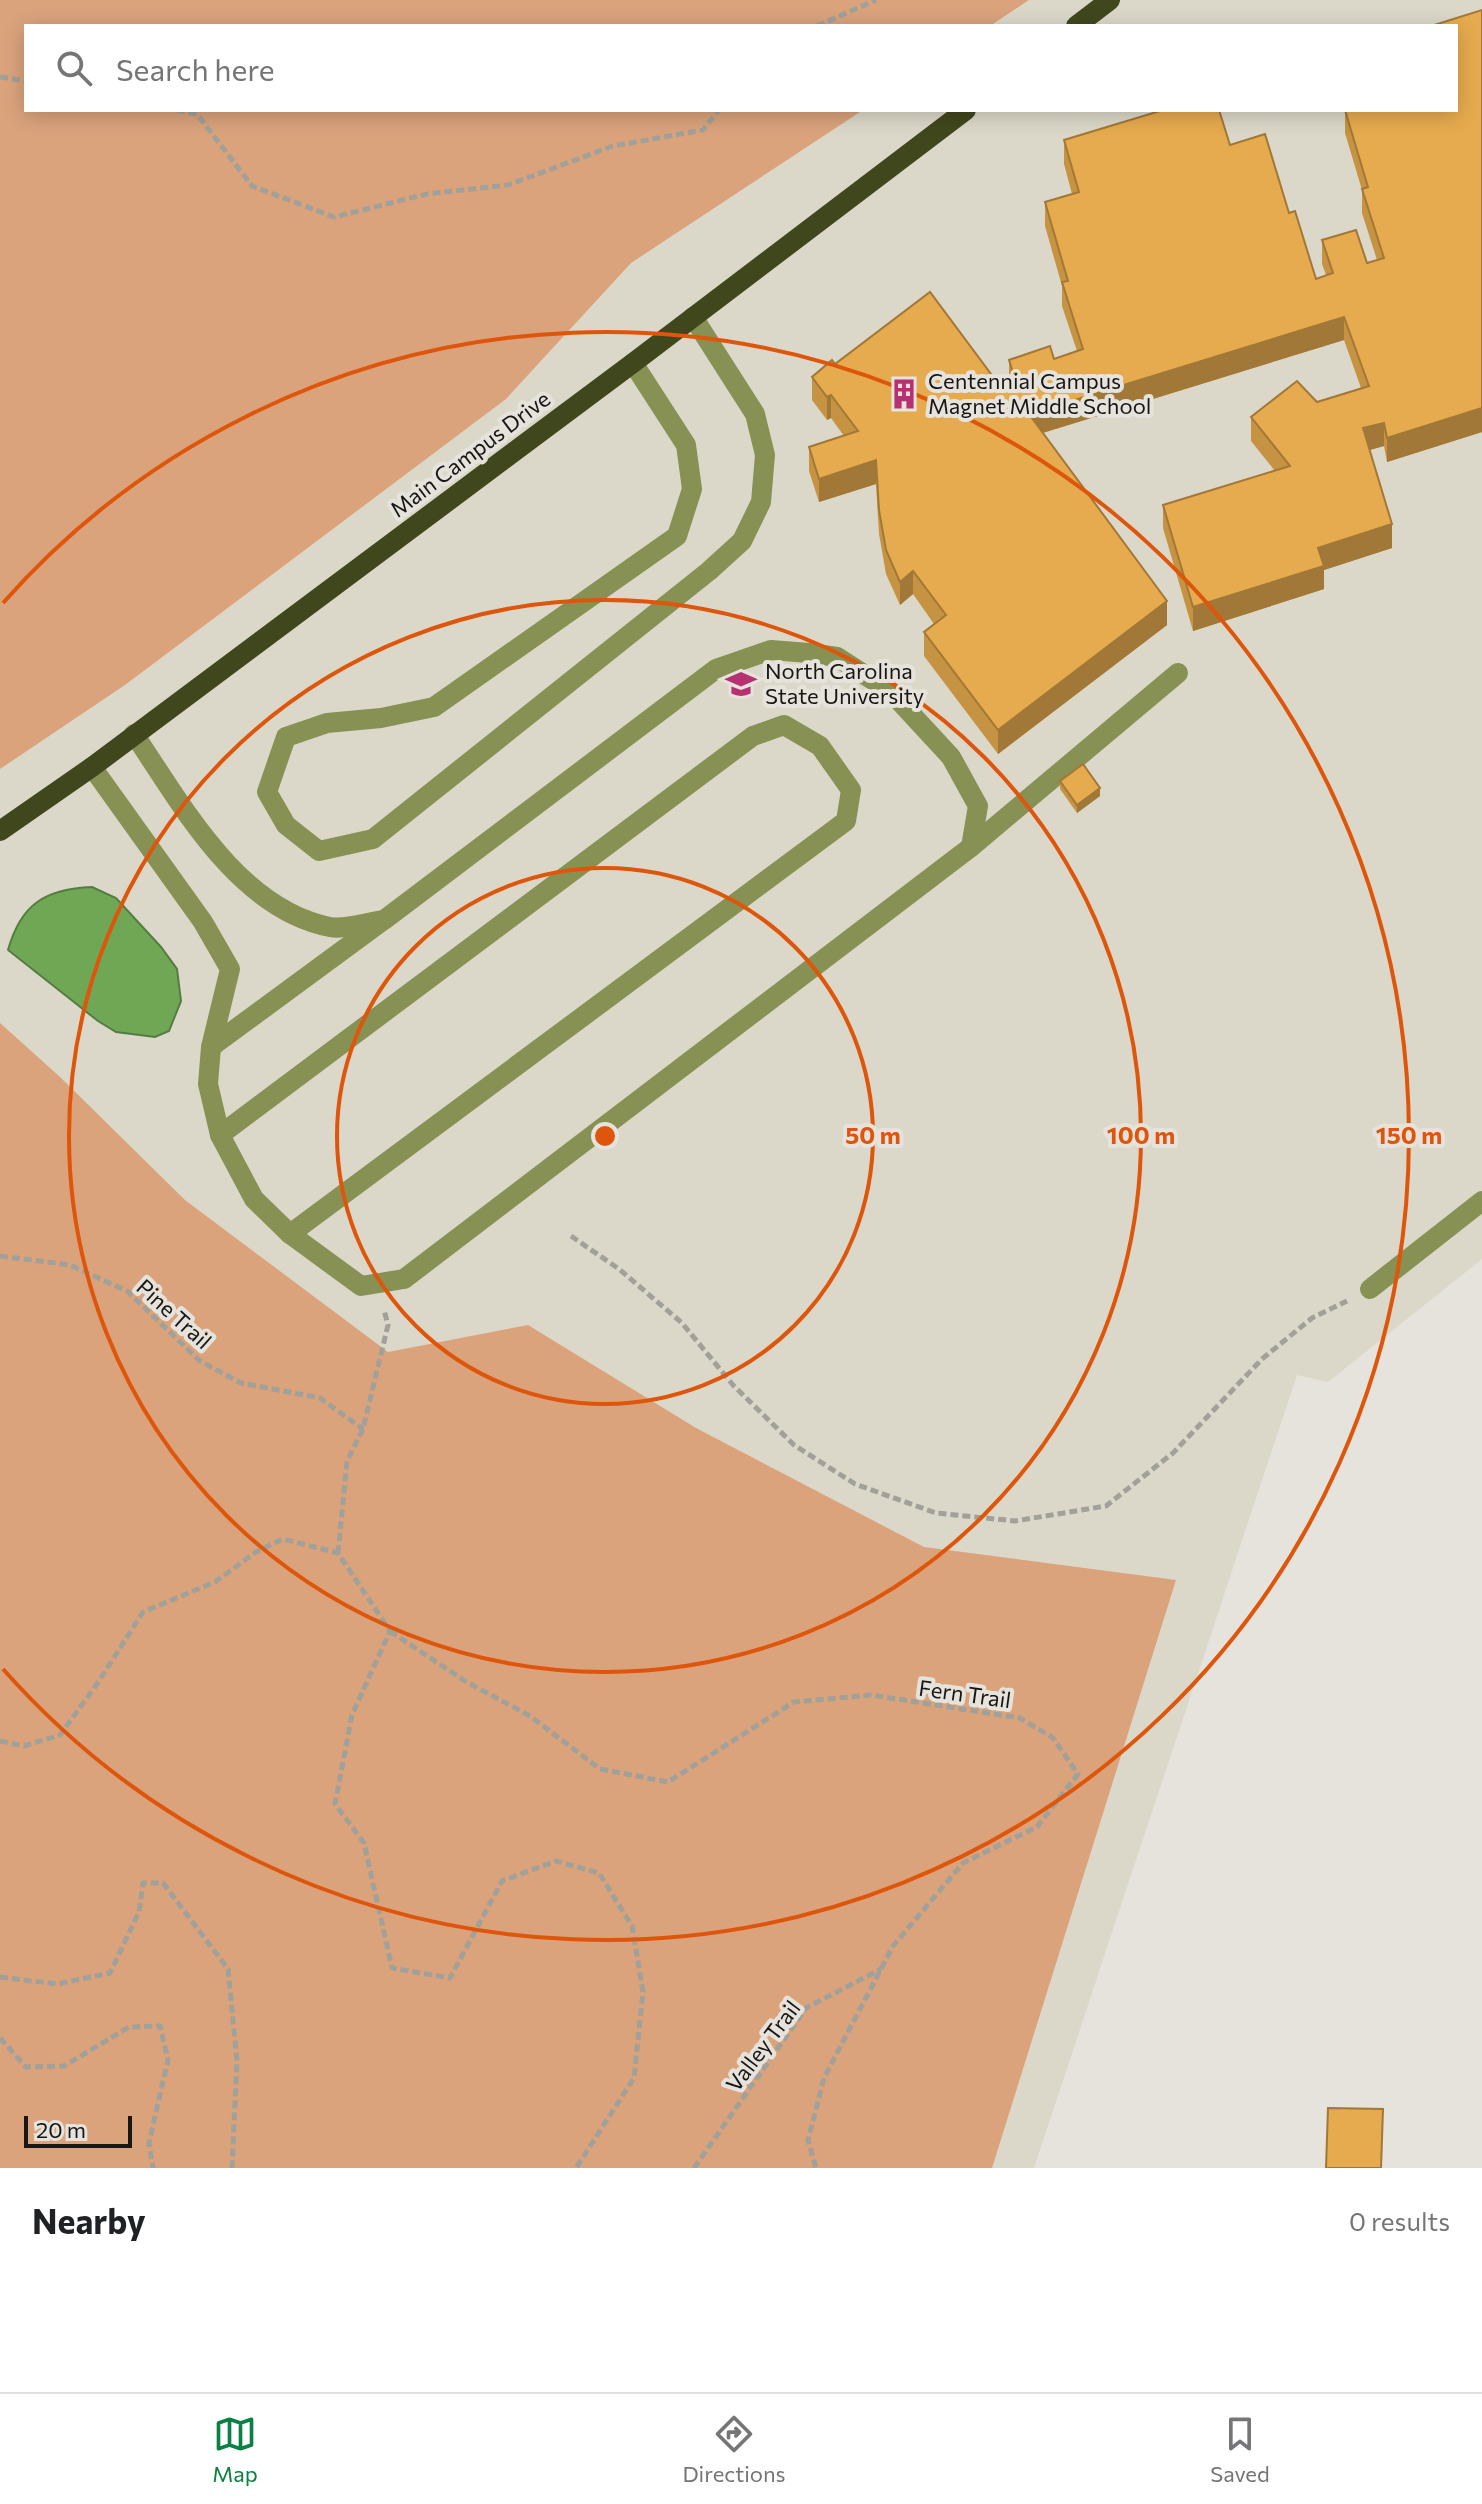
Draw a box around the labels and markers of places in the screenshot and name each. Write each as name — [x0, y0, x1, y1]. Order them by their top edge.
place label: Centennial Campus Magnet Middle School — [928, 367, 1151, 419]
building icon: Centennial Campus Magnet Middle School — [887, 377, 921, 411]
place label: North Carolina State University — [765, 657, 924, 709]
school or university icon: North Carolina State University — [724, 667, 758, 701]
centre of rings — [591, 1122, 619, 1150]

